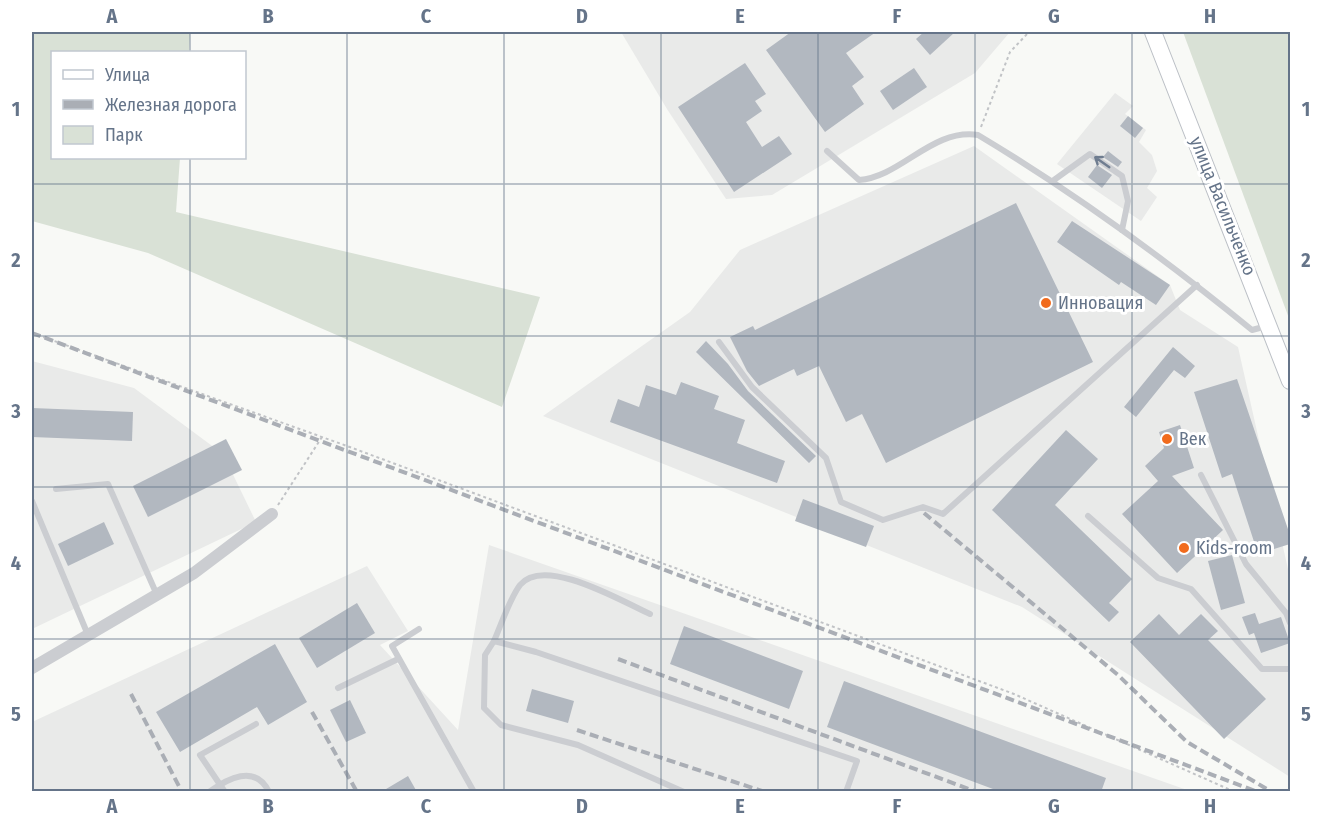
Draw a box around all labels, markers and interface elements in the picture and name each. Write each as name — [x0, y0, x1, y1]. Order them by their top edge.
text: A — [106, 4, 119, 28]
text: B — [262, 4, 274, 28]
text: C — [421, 4, 432, 28]
text: D — [576, 4, 588, 28]
text: E — [735, 4, 745, 28]
text: F — [893, 4, 902, 28]
text: G — [1048, 4, 1060, 28]
text: H — [1204, 4, 1216, 28]
legend — [51, 51, 246, 159]
text: Улица — [104, 64, 150, 86]
text: Железная дорога — [105, 94, 237, 116]
text: 1 — [12, 97, 20, 121]
text: 1 — [1302, 97, 1310, 121]
text: Парк — [105, 124, 143, 146]
street label: улица Васильченко — [1185, 133, 1261, 279]
one-way arrow — [1095, 156, 1111, 168]
text: 2 — [10, 248, 21, 272]
text: 2 — [1300, 248, 1311, 272]
place label: Инновация — [1058, 292, 1143, 314]
marker: Инновация — [1039, 296, 1053, 310]
text: 3 — [10, 399, 21, 423]
text: 3 — [1300, 399, 1311, 423]
place label: Век — [1179, 428, 1207, 450]
marker: Век — [1160, 432, 1174, 446]
place label: Kids-room — [1196, 537, 1272, 559]
marker: Kids-room — [1177, 541, 1191, 555]
text: 4 — [11, 551, 21, 575]
text: 4 — [1301, 551, 1311, 575]
text: 5 — [11, 702, 21, 726]
text: 5 — [1301, 702, 1311, 726]
text: A — [106, 794, 119, 818]
text: B — [262, 794, 274, 818]
text: C — [421, 794, 432, 818]
text: D — [576, 794, 588, 818]
text: E — [735, 794, 745, 818]
text: F — [893, 794, 902, 818]
text: G — [1048, 794, 1060, 818]
text: H — [1204, 794, 1216, 818]

